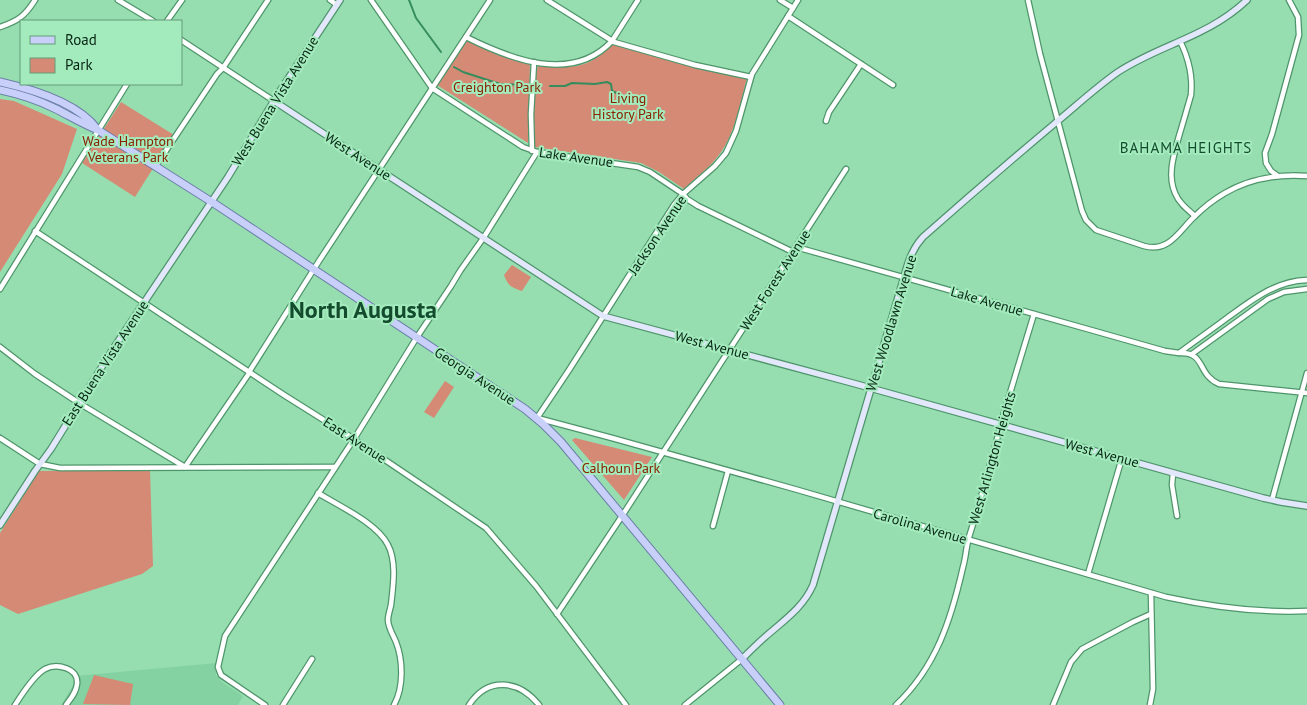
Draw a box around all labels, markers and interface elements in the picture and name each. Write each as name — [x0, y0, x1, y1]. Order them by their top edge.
legend — [20, 20, 182, 85]
text: Road — [65, 30, 97, 49]
street label: West Buena Vista Avenue — [228, 33, 322, 169]
text: Park — [65, 55, 93, 74]
park label: Creighton Park — [453, 78, 541, 96]
park label: Living History Park — [592, 89, 664, 123]
street label: West Avenue — [321, 128, 395, 184]
park label: Wade Hampton Veterans Park — [82, 132, 174, 166]
district label: BAHAMA HEIGHTS — [1120, 138, 1252, 157]
street label: Lake Avenue — [538, 143, 614, 171]
street label: Jackson Avenue — [623, 192, 690, 279]
street label: West Forest Avenue — [736, 226, 814, 334]
street label: West Woodlawn Avenue — [862, 253, 920, 393]
street label: Lake Avenue — [949, 282, 1025, 320]
district label: North Augusta — [289, 294, 437, 325]
street label: East Buena Vista Avenue — [58, 297, 152, 429]
street label: West Avenue — [673, 326, 751, 364]
street label: Georgia Avenue — [431, 343, 519, 409]
street label: West Arlington Heights — [964, 389, 1020, 527]
street label: East Avenue — [320, 413, 390, 467]
street label: West Avenue — [1063, 434, 1141, 472]
park label: Calhoun Park — [582, 459, 661, 477]
street label: Carolina Avenue — [871, 504, 969, 548]

